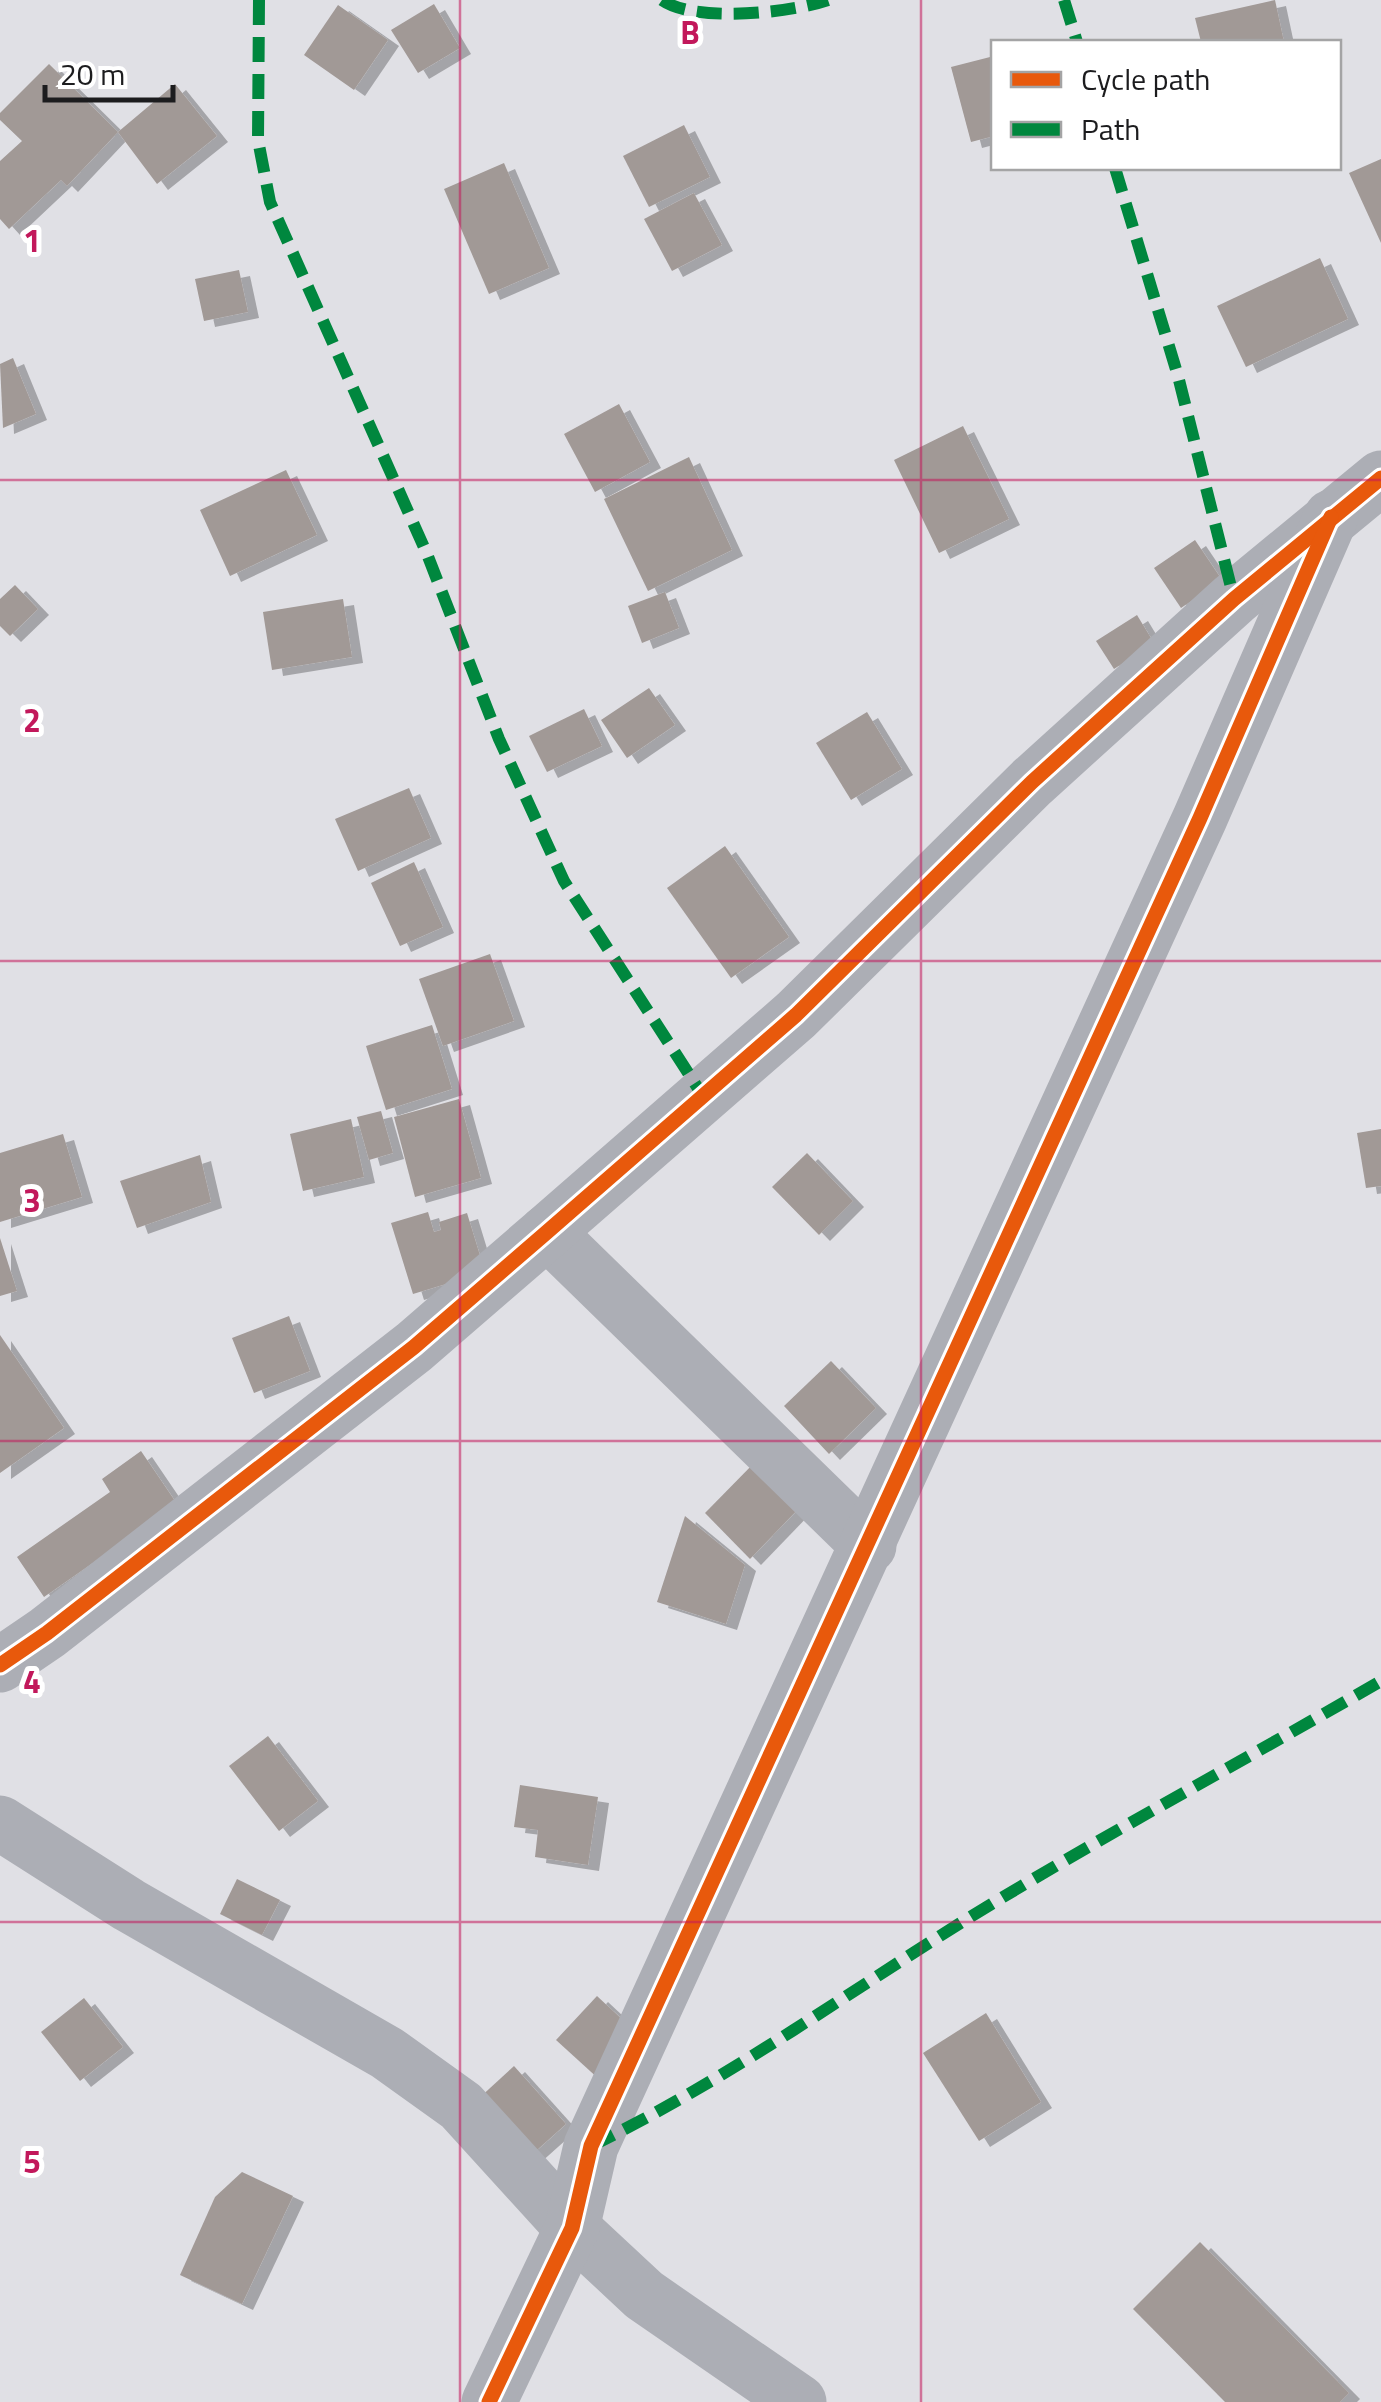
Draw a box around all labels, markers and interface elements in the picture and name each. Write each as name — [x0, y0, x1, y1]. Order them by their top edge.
text: B — [680, 8, 700, 56]
scale bar — [45, 40, 172, 102]
legend — [991, 40, 1341, 170]
text: 20 m — [60, 51, 125, 97]
text: Cycle path — [1081, 56, 1210, 102]
text: Path — [1081, 106, 1140, 152]
text: 1 — [23, 216, 41, 264]
text: 2 — [23, 696, 41, 744]
text: 3 — [23, 1176, 41, 1224]
text: 4 — [23, 1657, 41, 1705]
text: 5 — [23, 2137, 41, 2185]

